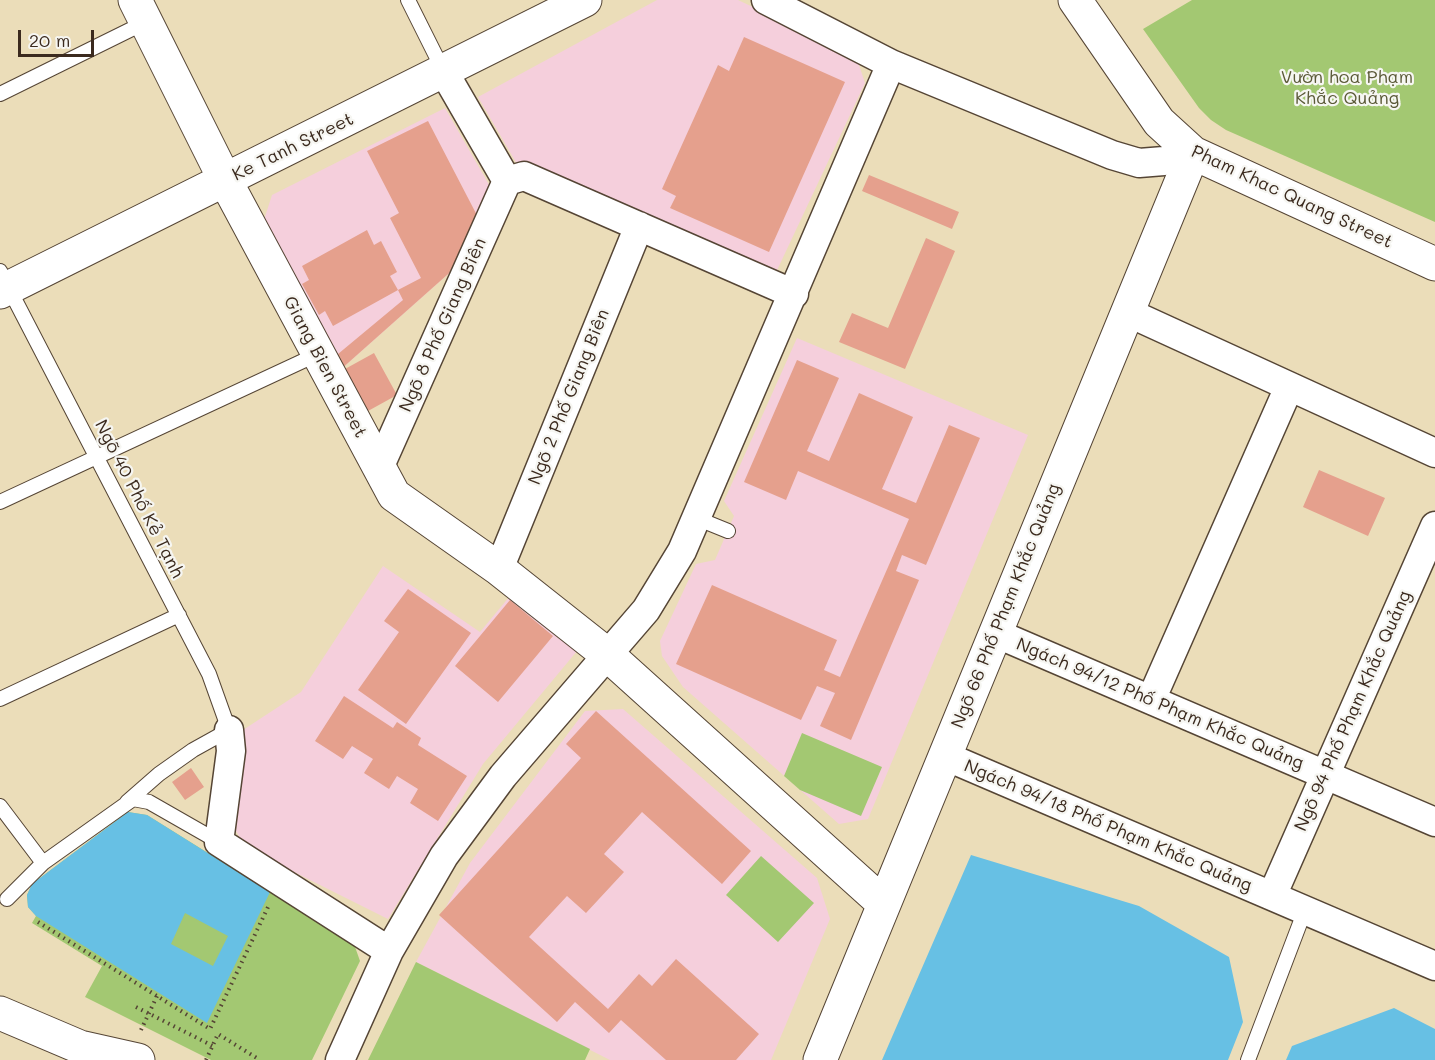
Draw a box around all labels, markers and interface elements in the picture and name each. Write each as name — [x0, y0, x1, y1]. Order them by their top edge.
scale bar — [21, 18, 98, 56]
text: 20 m — [29, 28, 70, 52]
park label: Vườn hoa Phạm Khắc Quảng — [1281, 66, 1413, 109]
street label: Ke Tanh Street — [229, 108, 357, 186]
street label: Pham Khac Quang Street — [1188, 141, 1396, 253]
street label: Ngõ 8 Phố Giang Biên — [395, 235, 491, 415]
street label: Giang Bien Street — [279, 293, 371, 441]
street label: Ngõ 2 Phố Giang Biên — [524, 306, 614, 488]
street label: Ngõ 40 Phố Kẻ Tạnh — [90, 416, 188, 582]
street label: Ngõ 66 Phố Phạm Khắc Quảng — [947, 481, 1065, 731]
street label: Ngõ 94 Phố Phạm Khắc Quảng — [1290, 587, 1416, 835]
street label: Ngách 94/12 Phố Phạm Khắc Quảng — [1013, 633, 1307, 775]
street label: Ngách 94/18 Phố Phạm Khắc Quảng — [961, 755, 1255, 897]

